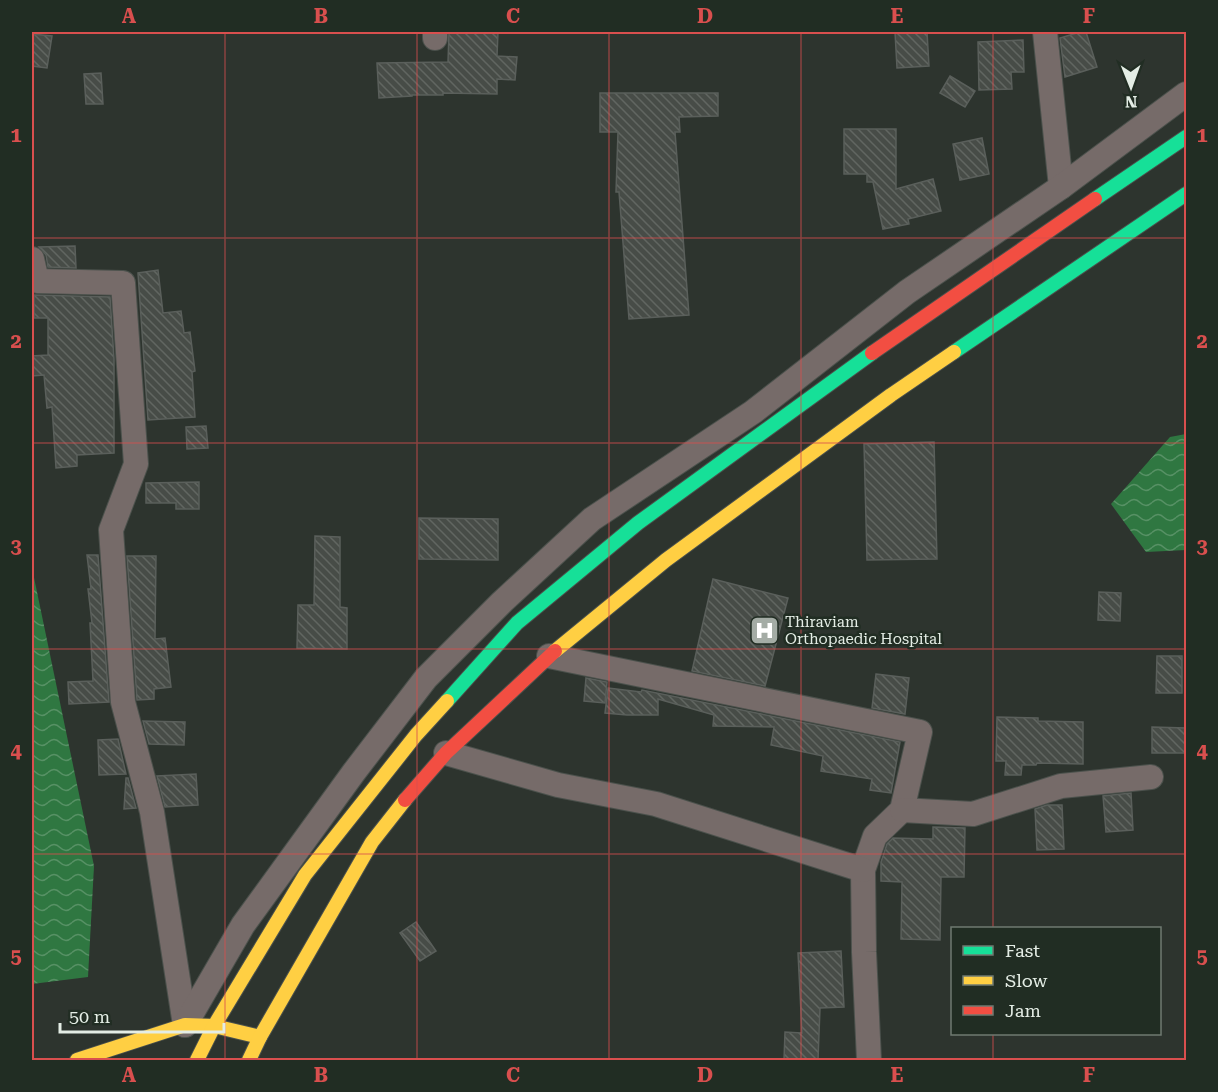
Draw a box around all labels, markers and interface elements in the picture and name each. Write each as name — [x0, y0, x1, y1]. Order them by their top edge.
text: A — [122, 4, 137, 28]
text: B — [314, 4, 328, 28]
text: C — [506, 4, 520, 28]
text: D — [697, 4, 713, 28]
text: E — [891, 4, 904, 28]
text: F — [1083, 4, 1095, 28]
north arrow — [1101, 57, 1161, 117]
text: N — [1125, 92, 1138, 111]
text: 1 — [10, 123, 22, 147]
text: 1 — [1196, 123, 1208, 147]
text: 2 — [10, 329, 22, 353]
text: 2 — [1196, 329, 1208, 353]
text: 3 — [10, 534, 22, 558]
text: 3 — [1196, 534, 1208, 558]
place label: Thiraviam Orthopaedic Hospital — [785, 613, 942, 648]
hospital icon: Thiraviam Orthopaedic Hospital — [748, 615, 780, 647]
text: 4 — [10, 739, 22, 763]
text: 4 — [1196, 739, 1208, 763]
legend — [951, 927, 1161, 1035]
text: Fast — [1005, 940, 1040, 961]
text: 5 — [10, 944, 22, 968]
text: 5 — [1196, 944, 1208, 968]
text: Slow — [1005, 970, 1047, 991]
scale bar — [60, 996, 224, 1034]
text: Jam — [1005, 1000, 1041, 1021]
text: 50 m — [69, 1006, 110, 1027]
text: A — [122, 1063, 137, 1087]
text: B — [314, 1063, 328, 1087]
text: C — [506, 1063, 520, 1087]
text: D — [697, 1063, 713, 1087]
text: E — [891, 1063, 904, 1087]
text: F — [1083, 1063, 1095, 1087]

